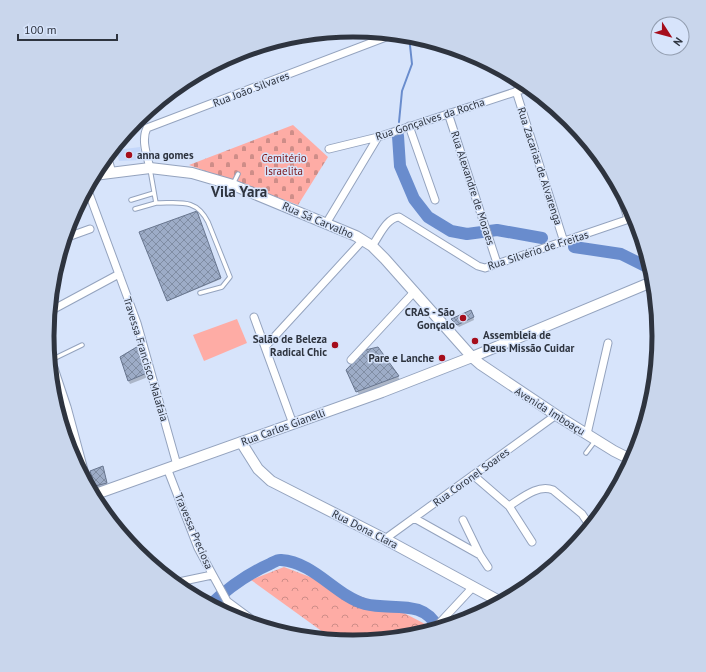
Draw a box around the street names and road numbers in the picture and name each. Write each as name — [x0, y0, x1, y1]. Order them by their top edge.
street label: Rua João Silvares — [211, 68, 292, 110]
street label: Rua Gonçalves da Rocha — [374, 95, 486, 143]
street label: Rua Zacarias de Alvarenga — [514, 105, 566, 227]
street label: Rua Alexandre de Moraes — [448, 129, 498, 247]
street label: Rua Sá Carvalho — [280, 199, 356, 241]
street label: Rua Silvério de Freitas — [486, 227, 591, 273]
street label: Travessa Francisco Malafaia — [120, 295, 172, 423]
street label: Avenida Imboaçu — [512, 384, 588, 438]
street label: Rua Carlos Gianelli — [239, 405, 327, 449]
street label: Rua Coronel Soares — [430, 444, 512, 509]
street label: Travessa Preciosa — [172, 491, 216, 571]
street label: Rua Dona Clara — [330, 506, 400, 552]

